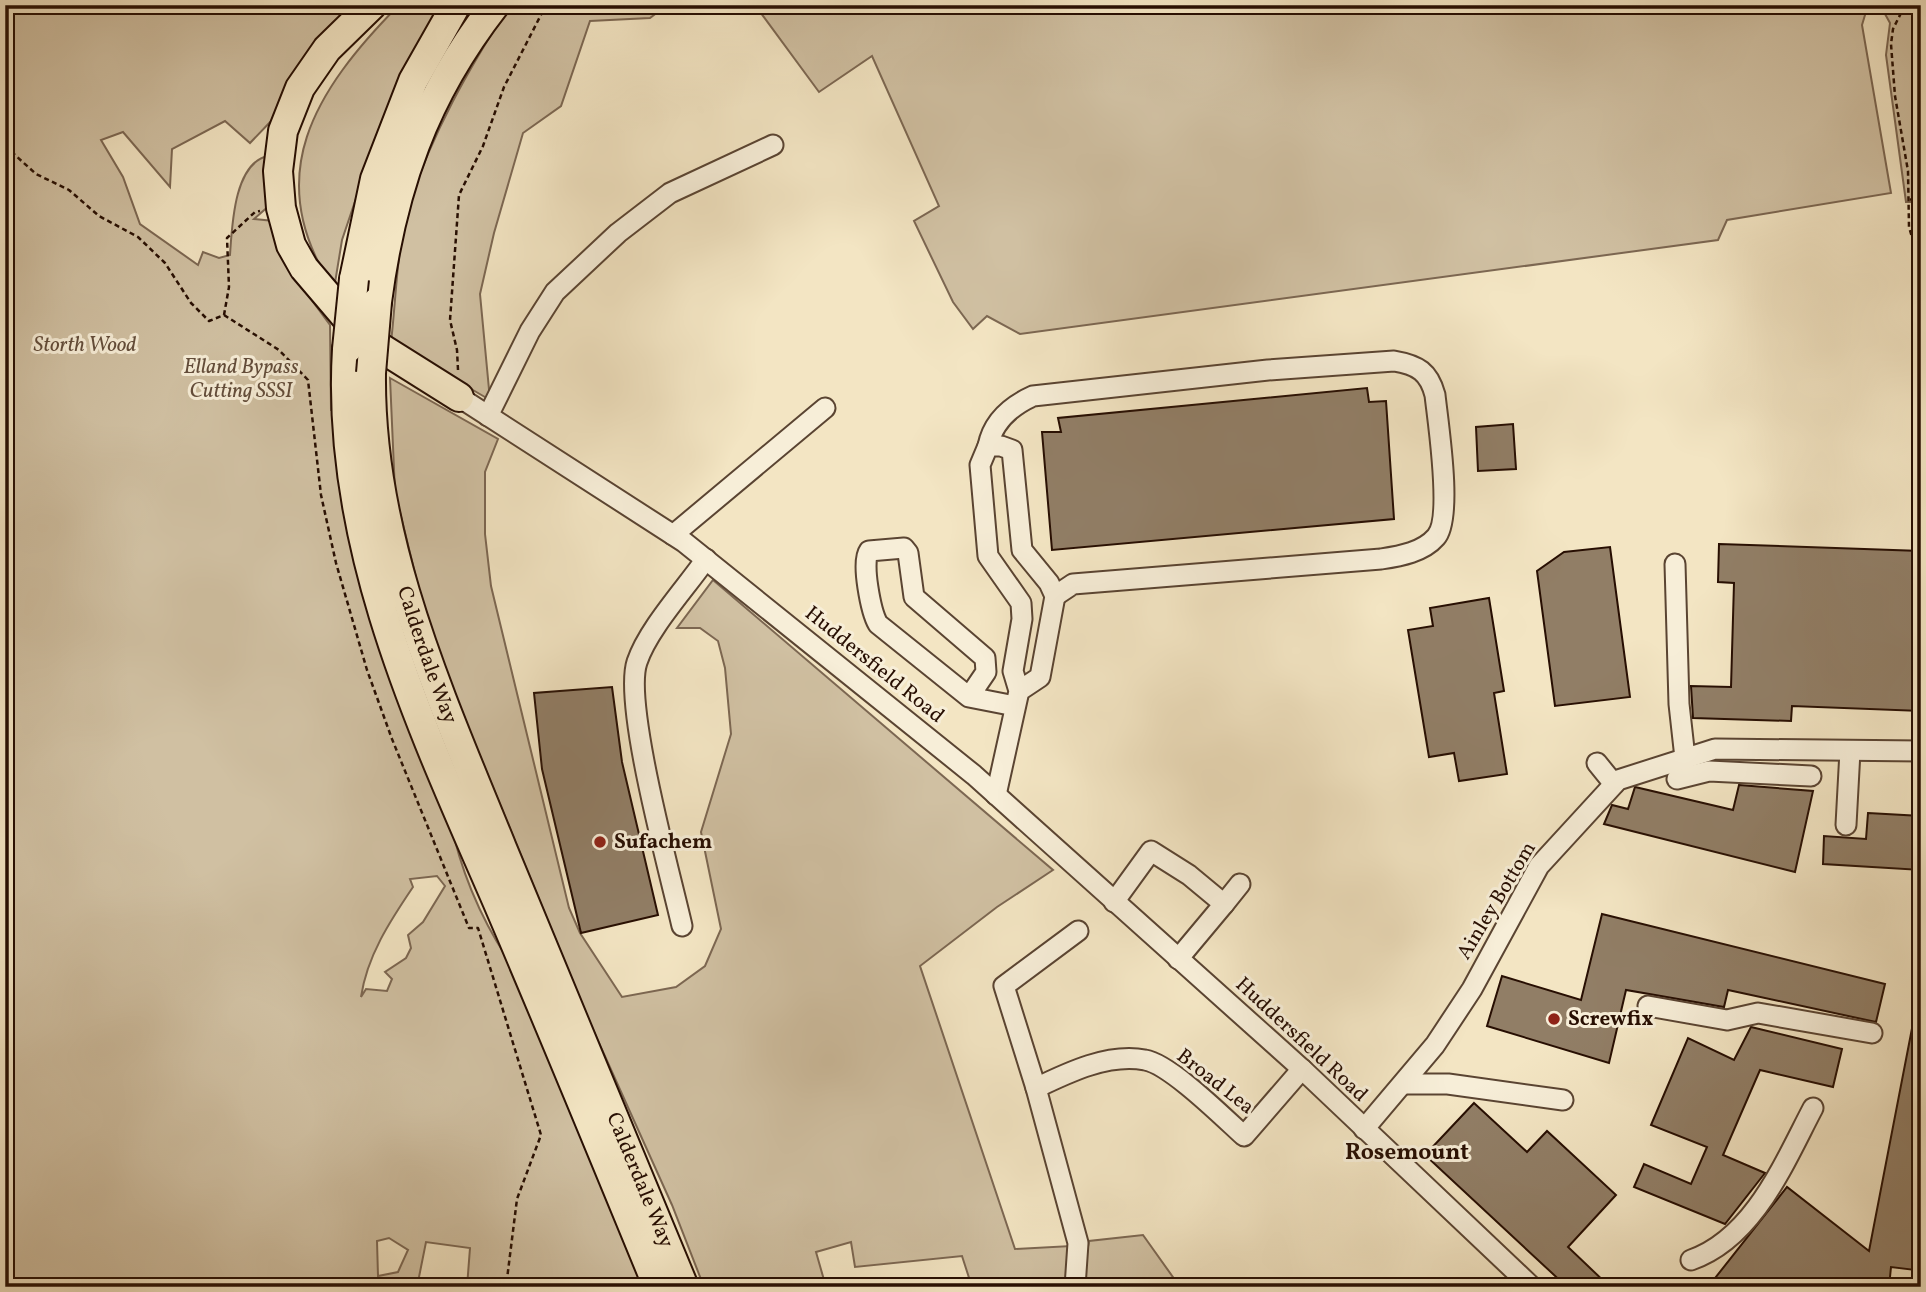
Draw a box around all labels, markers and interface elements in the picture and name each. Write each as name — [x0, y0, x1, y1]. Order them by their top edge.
park label: Storth Wood — [34, 331, 136, 360]
park label: Elland Bypass Cutting SSSI — [184, 353, 299, 406]
street label: Calderdale Way — [390, 583, 465, 729]
street label: Huddersfield Road — [798, 600, 950, 730]
place label: Sufachem — [614, 828, 712, 857]
marker: Sufachem — [592, 834, 608, 850]
street label: Ainley Bottom — [1450, 837, 1544, 965]
street label: Huddersfield Road — [1228, 971, 1374, 1109]
place label: Screwfix — [1568, 1005, 1654, 1034]
marker: Screwfix — [1546, 1011, 1562, 1027]
street label: Broad Lea — [1170, 1042, 1260, 1122]
street label: Calderdale Way — [599, 1108, 681, 1253]
district label: Rosemount — [1345, 1137, 1469, 1169]

